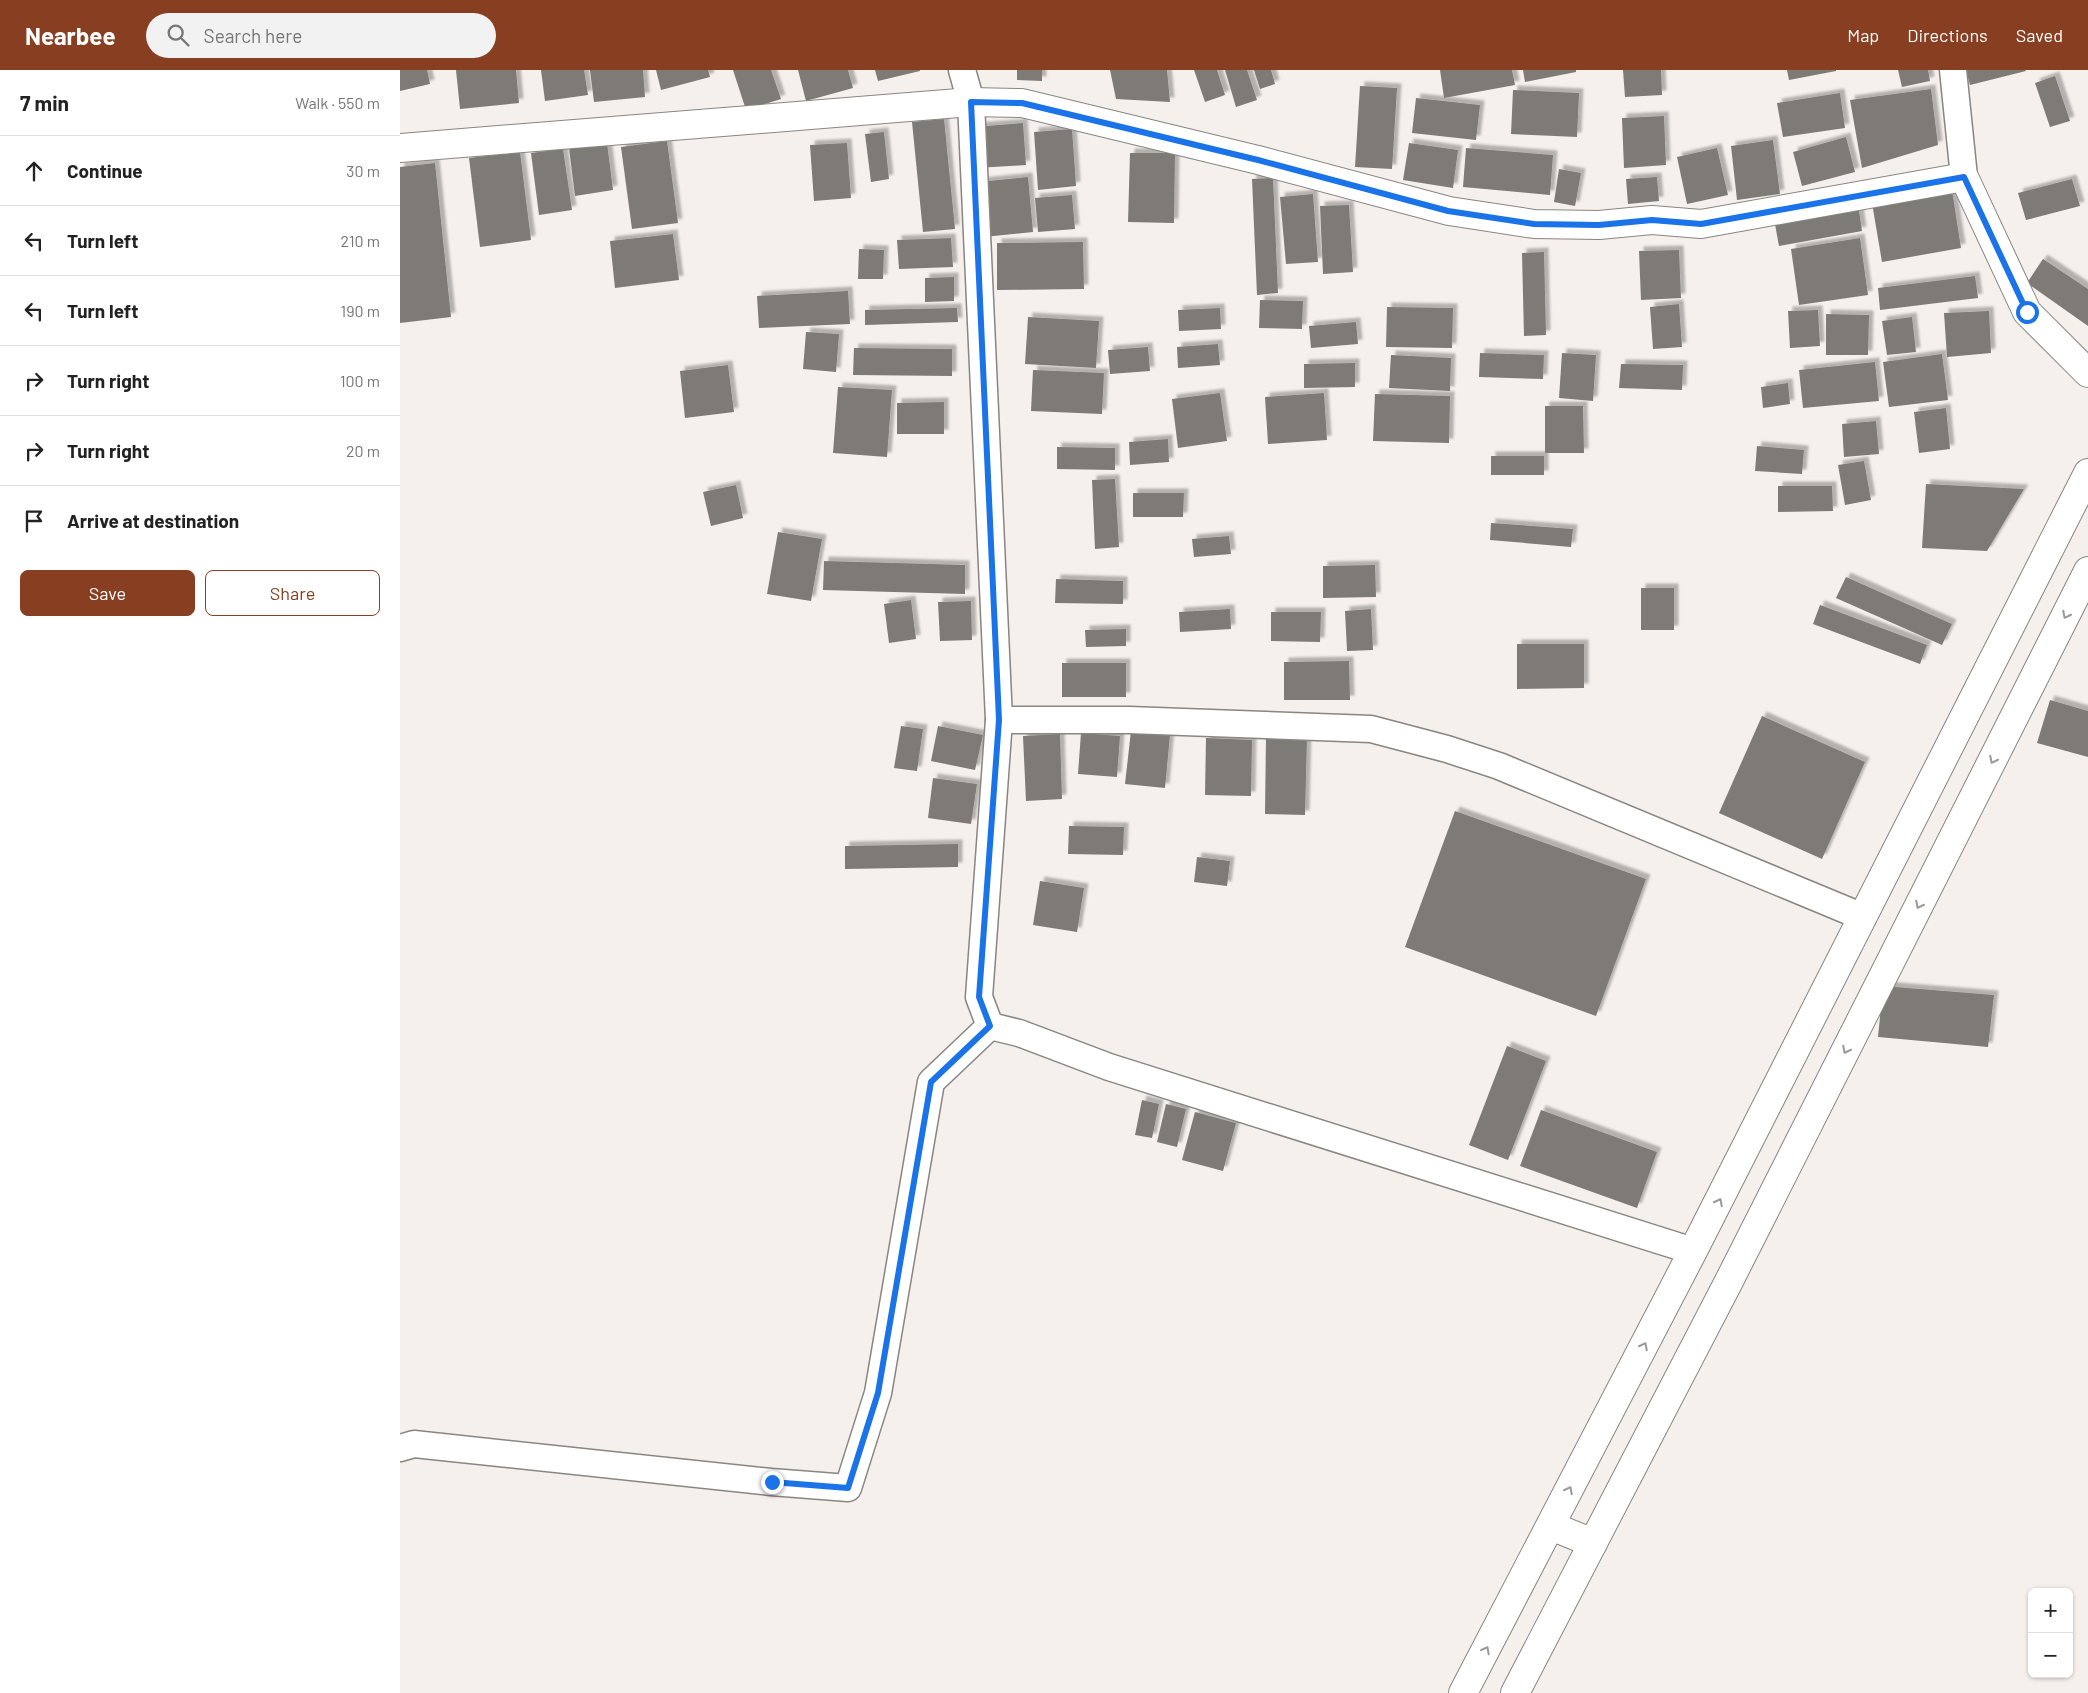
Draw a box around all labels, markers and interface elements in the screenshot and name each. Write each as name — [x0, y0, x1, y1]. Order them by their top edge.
search box — [146, 13, 496, 58]
text: Nearbee — [25, 21, 116, 50]
icon: search — [164, 21, 192, 49]
text: Search here — [204, 24, 302, 47]
text: Map — [1847, 24, 1879, 46]
text: Directions — [1907, 24, 1988, 46]
text: Saved — [2016, 24, 2063, 46]
text: 7 min — [20, 90, 69, 115]
text: Walk · 550 m — [295, 93, 380, 112]
icon: ahead — [20, 157, 48, 185]
text: Continue — [67, 159, 143, 182]
text: 30 m — [346, 161, 380, 180]
icon: left — [20, 227, 48, 255]
text: Turn left — [67, 229, 138, 252]
text: 210 m — [341, 231, 380, 250]
icon: left — [20, 297, 48, 325]
text: Turn left — [67, 299, 138, 322]
text: 190 m — [341, 301, 380, 320]
route start — [2016, 301, 2039, 324]
icon: right — [20, 367, 48, 395]
text: Turn right — [67, 369, 149, 392]
text: 100 m — [340, 371, 380, 390]
icon: right — [20, 437, 48, 465]
text: Turn right — [67, 439, 149, 462]
text: 20 m — [346, 441, 380, 460]
icon: arrive — [20, 507, 48, 535]
text: Arrive at destination — [67, 509, 239, 532]
button: Save — [20, 570, 195, 616]
button: Share — [205, 570, 380, 616]
one-way arrow — [2062, 609, 2072, 618]
one-way arrow — [1989, 754, 1999, 763]
one-way arrow — [1916, 899, 1926, 908]
one-way arrow — [1842, 1045, 1852, 1054]
one-way arrow — [1713, 1198, 1723, 1207]
one-way arrow — [1638, 1342, 1648, 1351]
route end — [761, 1471, 784, 1494]
one-way arrow — [1563, 1487, 1573, 1496]
map controls — [2028, 1588, 2073, 1678]
button: + — [2028, 1588, 2073, 1633]
button: − — [2028, 1633, 2073, 1678]
one-way arrow — [1480, 1646, 1490, 1655]

